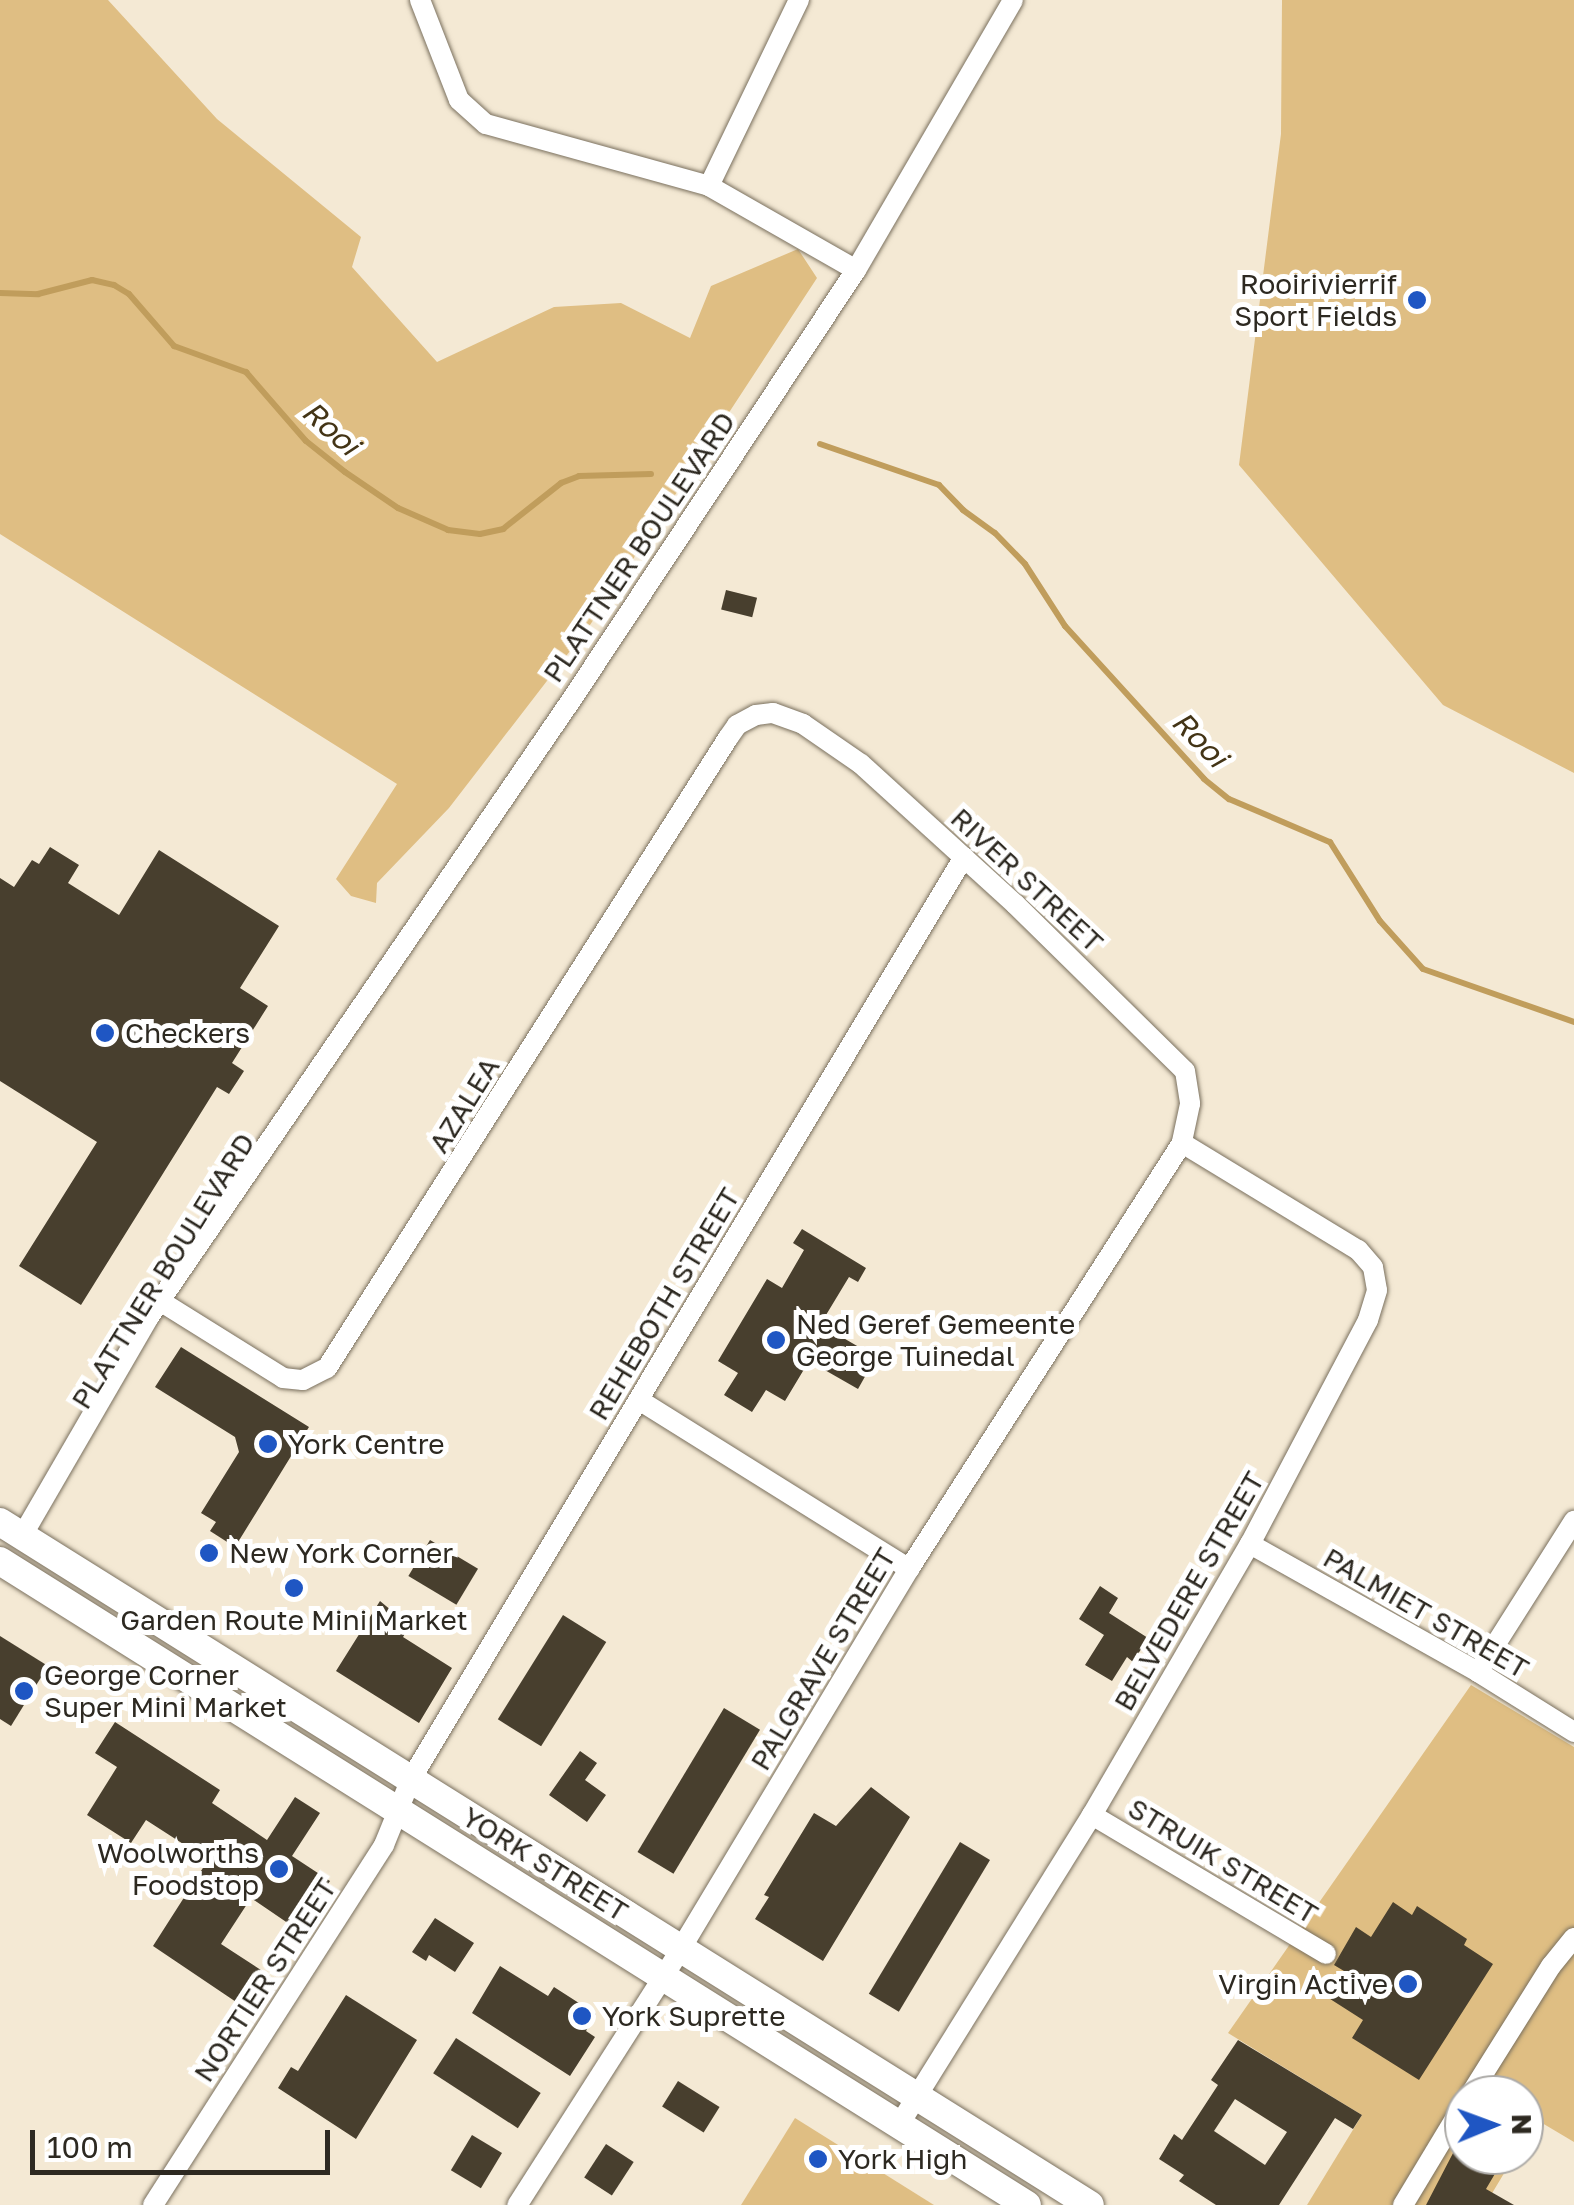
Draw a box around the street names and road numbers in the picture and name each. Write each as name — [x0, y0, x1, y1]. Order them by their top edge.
street label: PLATTNER BOULEVARD — [536, 406, 742, 688]
street label: RIVER STREET — [944, 801, 1110, 959]
street label: AZALEA — [422, 1051, 506, 1159]
street label: PLATTNER BOULEVARD — [64, 1127, 262, 1415]
street label: REHEBOTH STREET — [581, 1182, 747, 1426]
street label: BELVEDERE STREET — [1107, 1465, 1271, 1717]
street label: PALMIET STREET — [1317, 1541, 1535, 1685]
street label: PALGRAVE STREET — [743, 1542, 903, 1776]
street label: STRUIK STREET — [1122, 1791, 1324, 1931]
street label: YORK STREET — [456, 1800, 634, 1928]
street label: NORTIER STREET — [187, 1872, 343, 2088]

